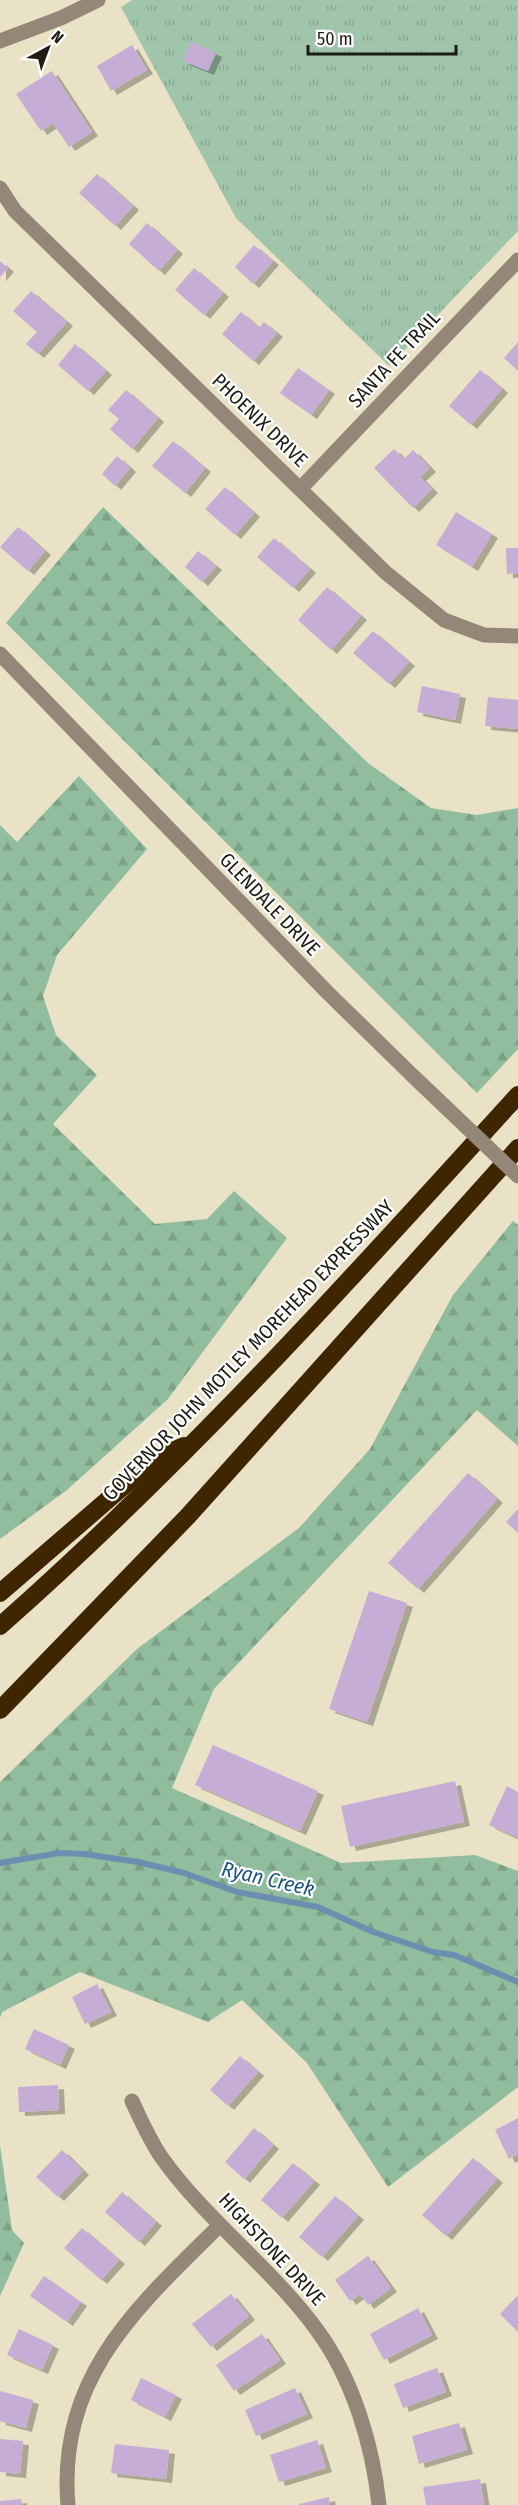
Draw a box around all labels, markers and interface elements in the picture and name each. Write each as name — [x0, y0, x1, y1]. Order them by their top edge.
north arrow — [18, 18, 78, 78]
scale bar — [308, 18, 456, 56]
text: N — [48, 27, 67, 47]
text: 50 m — [317, 28, 353, 50]
street label: SANTA FE TRAIL — [343, 306, 445, 412]
street label: PHOENIX DRIVE — [207, 368, 313, 472]
street label: GLENDALE DRIVE — [215, 847, 325, 961]
street label: GOVERNOR JOHN MOTLEY MOREHEAD EXPRESSWAY — [98, 1195, 398, 1505]
water label: Ryan Creek — [219, 1856, 317, 1902]
street label: HIGHSTONE DRIVE — [214, 2188, 330, 2310]

